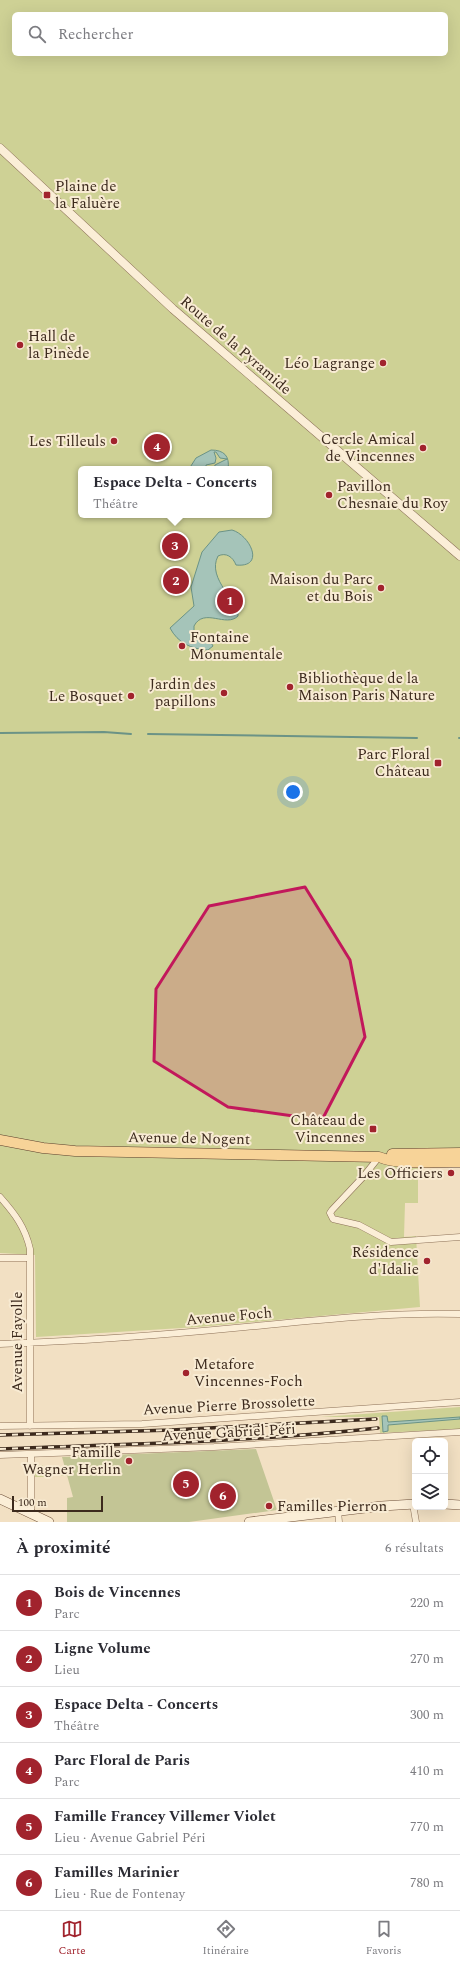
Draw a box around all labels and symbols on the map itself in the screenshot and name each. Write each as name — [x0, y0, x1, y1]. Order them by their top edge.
place label: Plaine de la Faluère — [55, 175, 120, 215]
marker: Plaine de la Faluère — [42, 190, 52, 200]
street label: Route de la Pyramide — [175, 290, 297, 400]
place label: Hall de la Pinède — [28, 325, 89, 365]
marker: Hall de la Pinède — [15, 340, 25, 350]
place label: Léo Lagrange — [284, 352, 375, 375]
marker: Léo Lagrange — [378, 358, 388, 368]
place label: Cercle Amical de Vincennes — [321, 428, 415, 468]
place label: Les Tilleuls — [29, 430, 106, 453]
pin: 4 — [144, 432, 170, 462]
marker: Les Tilleuls — [109, 436, 119, 446]
marker: Cercle Amical de Vincennes — [418, 443, 428, 453]
place label: Pavillon Chesnaie du Roy — [337, 475, 449, 515]
marker: Pavillon Chesnaie du Roy — [324, 490, 334, 500]
pin: 3 — [162, 531, 188, 561]
pin: 2 — [163, 566, 189, 596]
place label: Maison du Parc et du Bois — [269, 568, 373, 608]
marker: Maison du Parc et du Bois — [376, 583, 386, 593]
pin: 1 — [217, 586, 243, 616]
place label: Fontaine Monumentale — [190, 626, 283, 666]
marker: Fontaine Monumentale — [177, 641, 187, 651]
place label: Bibliothèque de la Maison Paris Nature — [298, 667, 435, 707]
place label: Jardin des papillons — [150, 673, 216, 713]
marker: Bibliothèque de la Maison Paris Nature — [285, 682, 295, 692]
place label: Le Bosquet — [49, 685, 123, 708]
marker: Jardin des papillons — [219, 688, 229, 698]
marker: Le Bosquet — [126, 691, 136, 701]
place label: Parc Floral Château — [357, 743, 430, 783]
marker: Parc Floral Château — [433, 758, 443, 768]
your location — [283, 782, 303, 802]
place label: Château de Vincennes — [290, 1109, 365, 1149]
marker: Château de Vincennes — [368, 1124, 378, 1134]
street label: Avenue de Nogent — [128, 1126, 250, 1151]
place label: Les Officiers — [357, 1162, 443, 1185]
marker: Les Officiers — [446, 1168, 456, 1178]
place label: Résidence d'Idalie — [352, 1241, 419, 1281]
marker: Résidence d'Idalie — [422, 1256, 432, 1266]
street label: Avenue Fayolle — [6, 1292, 29, 1392]
street label: Avenue Foch — [185, 1301, 273, 1332]
place label: Metafore Vincennes-Foch — [194, 1353, 303, 1393]
marker: Metafore Vincennes-Foch — [181, 1368, 191, 1378]
street label: Avenue Pierre Brossolette — [142, 1390, 316, 1421]
street label: Avenue Gabriel Péri — [162, 1418, 296, 1447]
place label: Famille Wagner Herlin — [22, 1441, 121, 1481]
marker: Famille Wagner Herlin — [124, 1456, 134, 1466]
pin: 5 — [173, 1469, 199, 1499]
pin: 6 — [210, 1481, 236, 1511]
scale bar — [12, 1494, 103, 1513]
place label: Familles Pierron — [277, 1495, 388, 1518]
marker: Familles Pierron — [264, 1501, 274, 1511]

